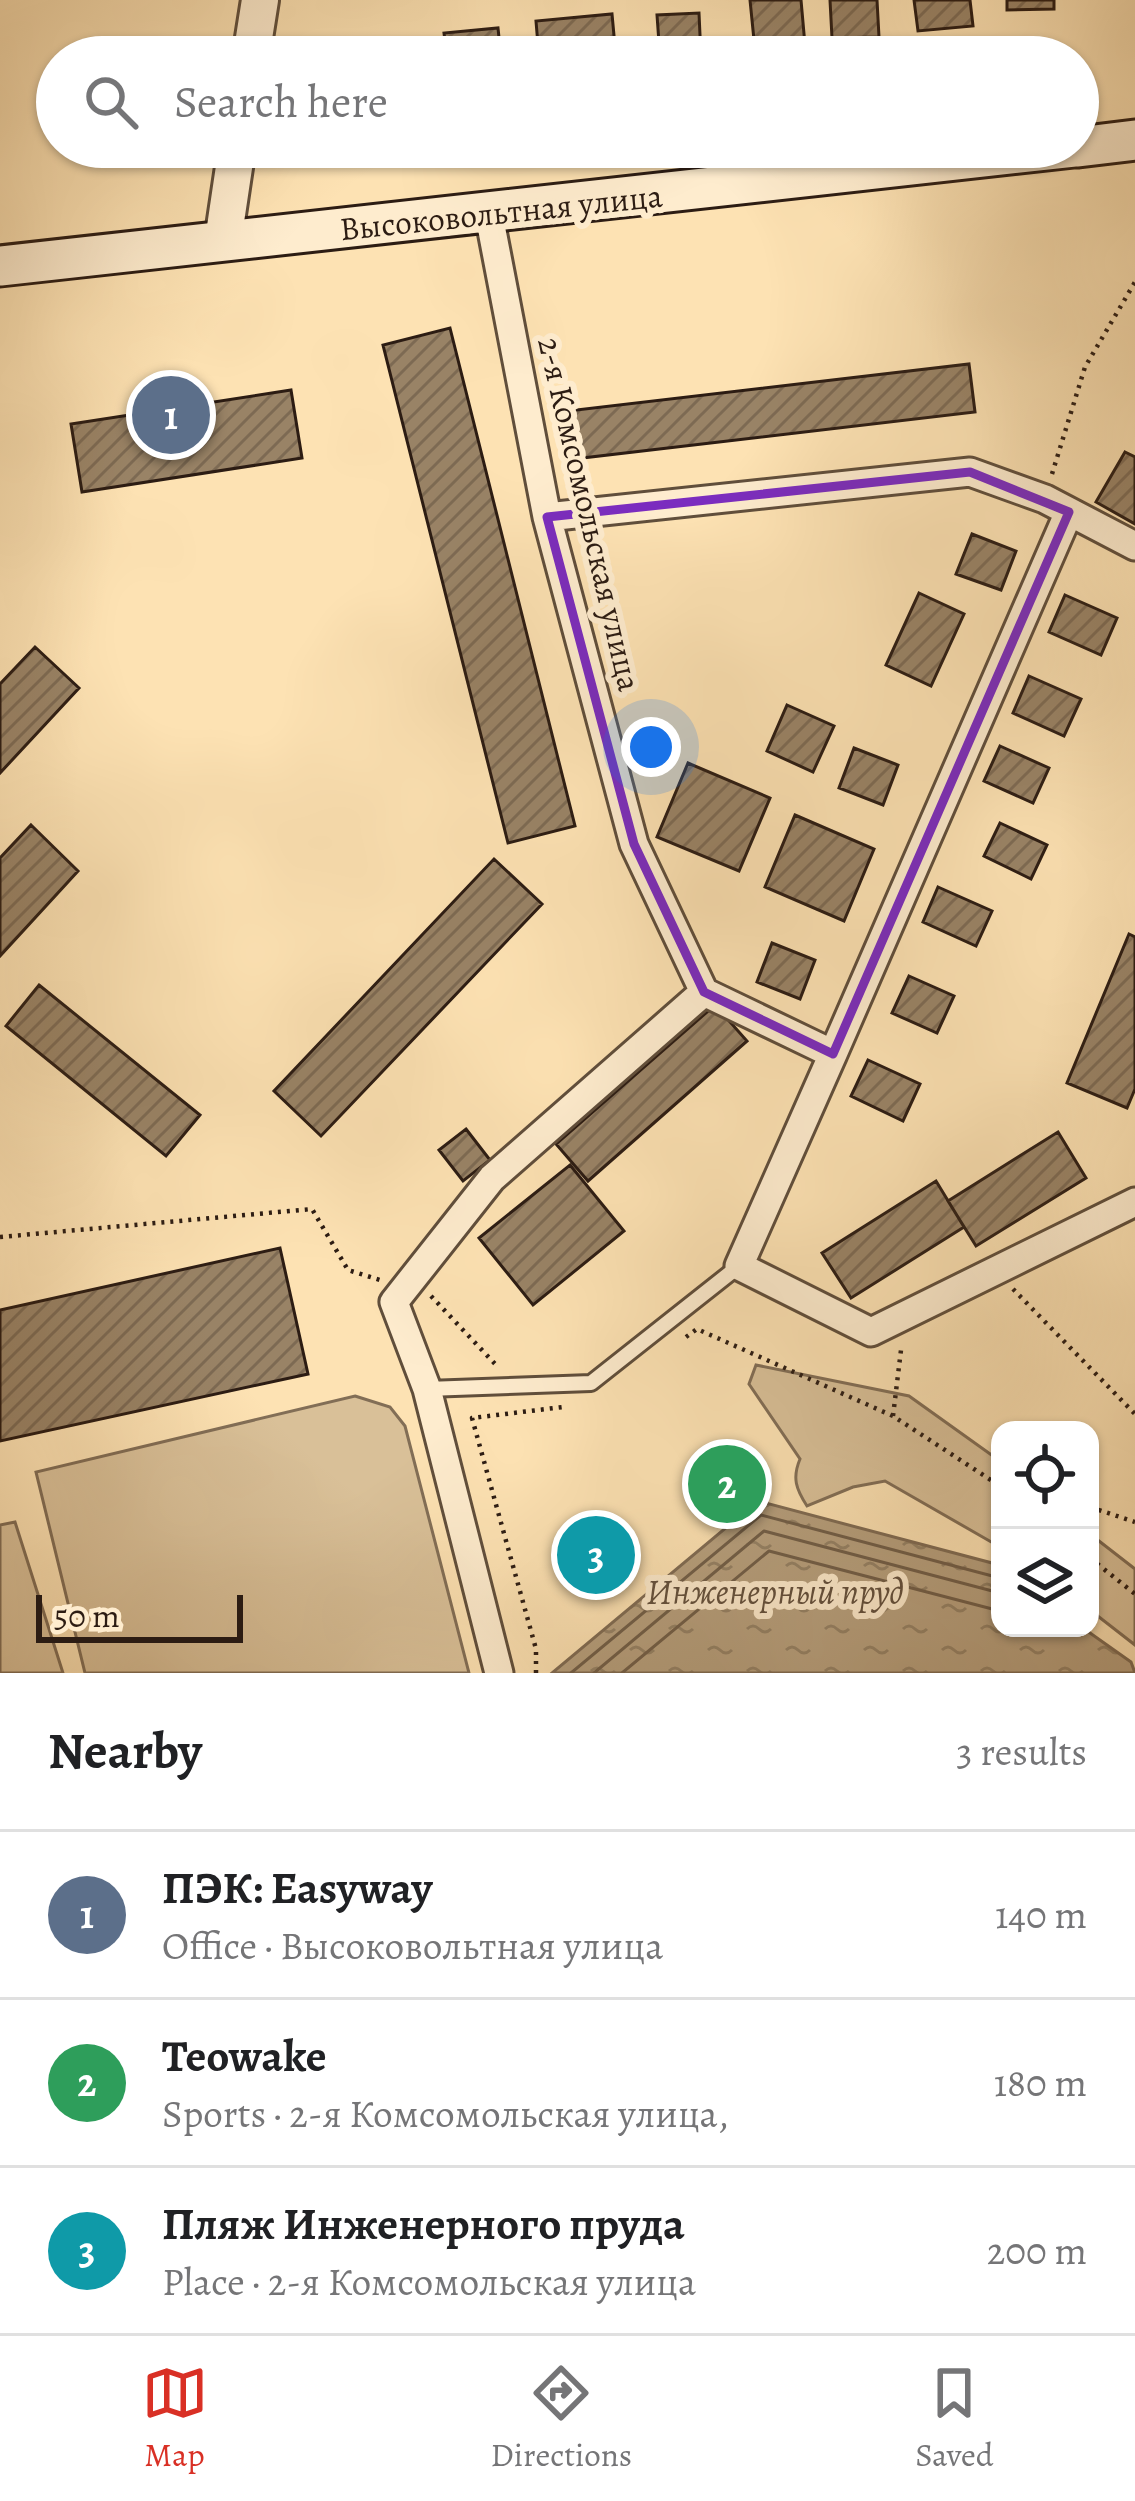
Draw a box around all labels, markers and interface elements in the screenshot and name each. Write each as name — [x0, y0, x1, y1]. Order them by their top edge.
search box — [36, 36, 1099, 168]
icon: search — [78, 69, 144, 135]
text: Search here — [174, 71, 388, 133]
street label: Высоковольтная улица — [338, 173, 665, 251]
street label: 2-я Комсомольская улица — [527, 333, 653, 696]
pin: 1 — [132, 370, 210, 460]
your location — [621, 717, 681, 777]
map controls — [991, 1421, 1099, 1637]
button: locate — [991, 1421, 1099, 1529]
pin: 2 — [688, 1439, 766, 1529]
pin: 3 — [557, 1510, 635, 1600]
button: layers — [991, 1529, 1099, 1637]
water label: Инженерный пруд — [646, 1567, 904, 1616]
scale bar — [36, 1589, 243, 1642]
text: 50 m — [54, 1593, 120, 1638]
text: Nearby — [48, 1716, 202, 1786]
text: 3 results — [956, 1725, 1087, 1778]
text: ПЭК: Easyway — [162, 1857, 432, 1919]
text: 1 — [80, 1888, 94, 1941]
text: 140 m — [995, 1888, 1087, 1941]
text: Office · Высоковольтная улица — [162, 1919, 663, 1972]
text: Teowake — [162, 2025, 326, 2087]
text: 2 — [78, 2056, 96, 2109]
text: 180 m — [994, 2056, 1087, 2109]
text: Sports · 2-я Комсомольская улица, — [162, 2087, 729, 2140]
text: Пляж Инженерного пруда — [162, 2193, 685, 2255]
text: 3 — [79, 2224, 95, 2277]
text: 200 m — [987, 2224, 1087, 2277]
text: Place · 2-я Комсомольская улица — [162, 2255, 696, 2308]
tab: Map — [142, 2360, 208, 2477]
tab: Directions — [491, 2360, 632, 2477]
tab: Saved — [915, 2360, 993, 2477]

